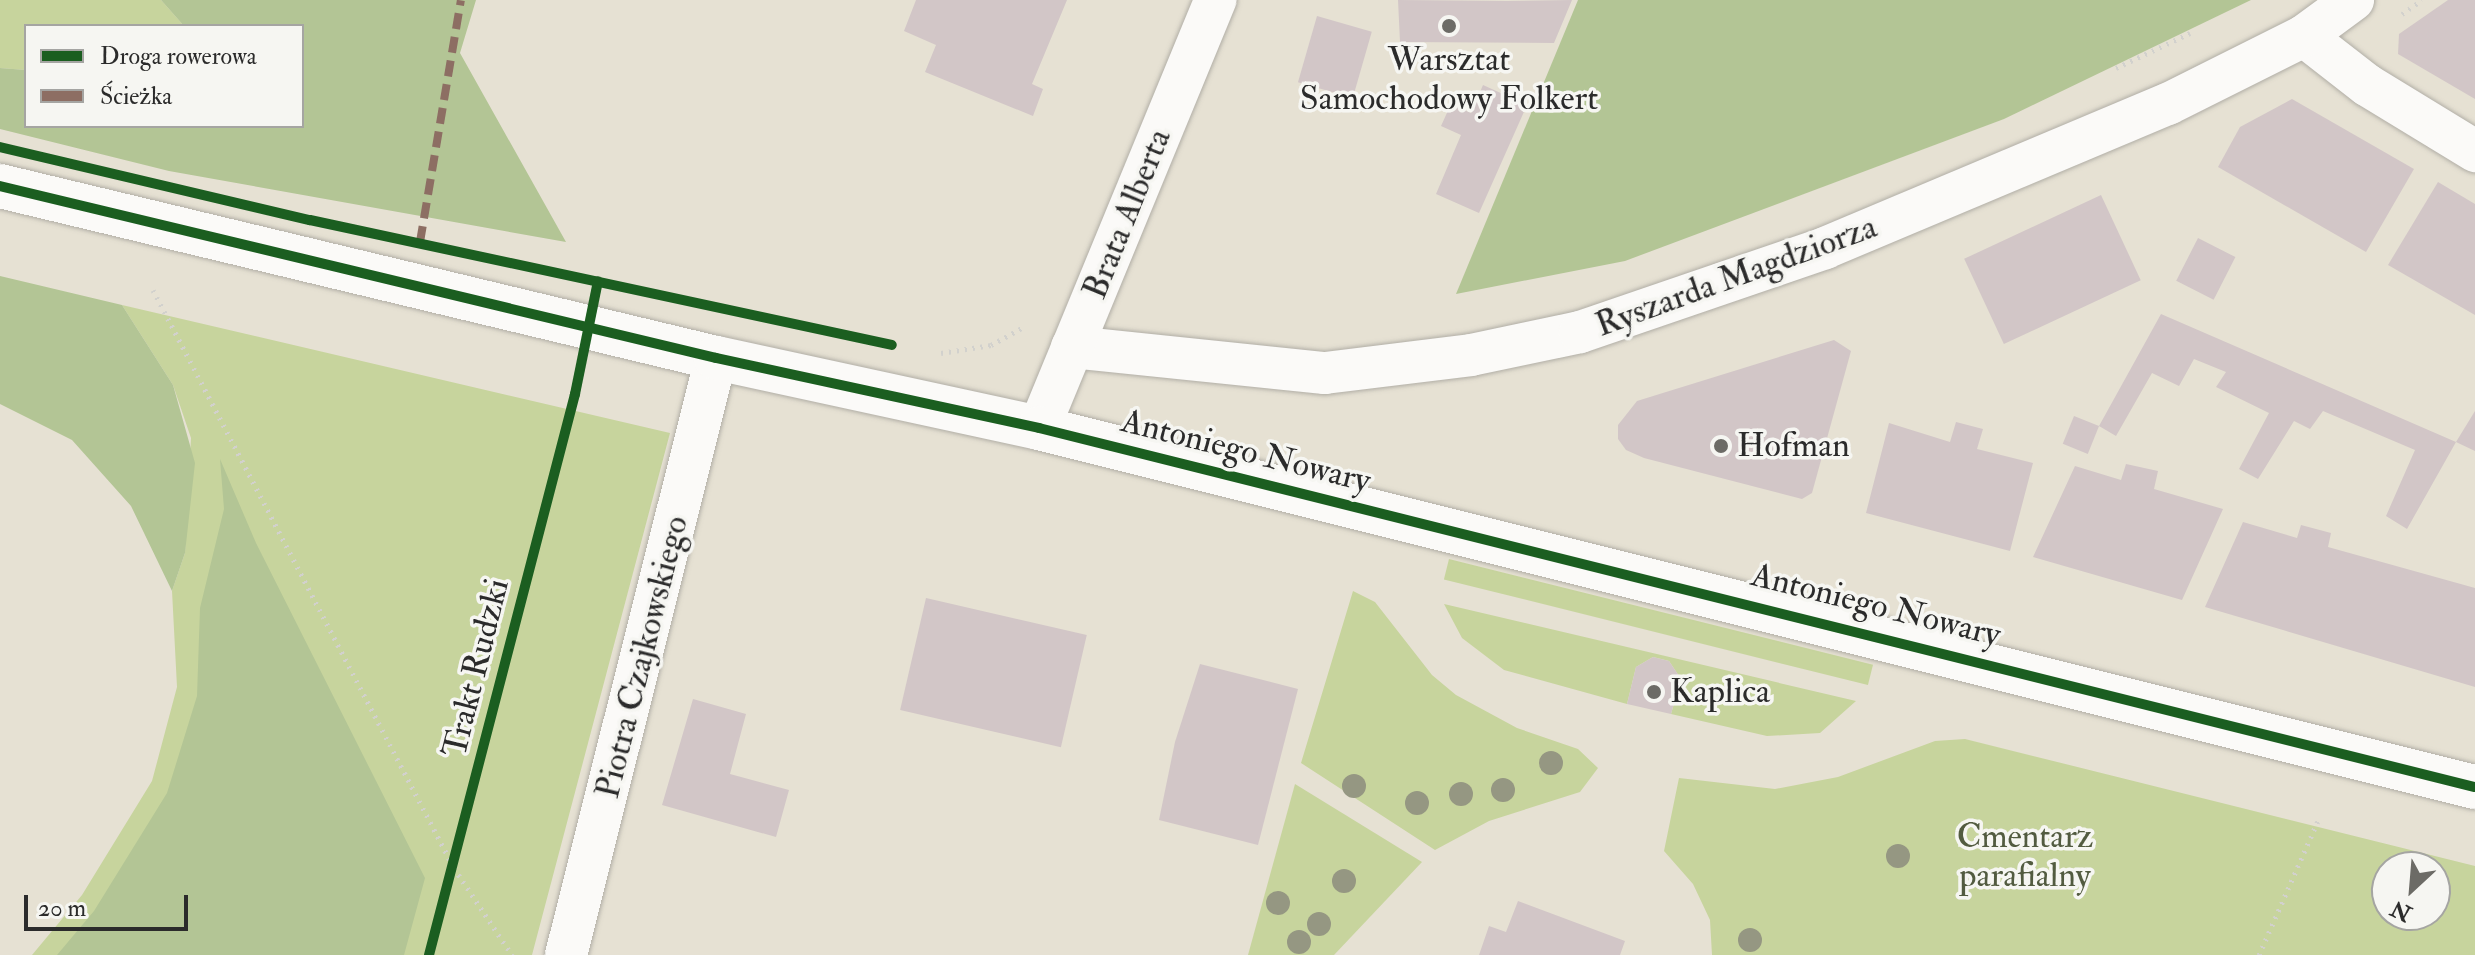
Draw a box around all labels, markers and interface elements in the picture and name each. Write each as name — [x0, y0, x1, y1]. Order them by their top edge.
marker: Warsztat Samochodowy Folkert — [1440, 17, 1458, 35]
legend — [24, 24, 304, 128]
place label: Warsztat Samochodowy Folkert — [1300, 39, 1598, 118]
text: Droga rowerowa — [100, 41, 257, 72]
text: Ścieżka — [100, 81, 172, 112]
street label: Brata Alberta — [1074, 123, 1180, 305]
street label: Ryszarda Magdziorza — [1590, 206, 1882, 346]
street label: Antoniego Nowary — [1117, 400, 1375, 502]
place label: Hofman — [1737, 426, 1850, 466]
marker: Hofman — [1712, 437, 1730, 455]
street label: Piotra Czajkowskiego — [587, 512, 697, 802]
street label: Antoniego Nowary — [1747, 554, 2005, 656]
street label: Trakt Rudzki — [434, 575, 518, 761]
place label: Kaplica — [1670, 672, 1770, 712]
marker: Kaplica — [1645, 683, 1663, 701]
park label: Cmentarz parafialny — [1957, 816, 2093, 896]
north arrow — [2371, 851, 2451, 931]
scale bar — [28, 879, 192, 929]
text: 20 m — [38, 893, 86, 924]
text: N — [2386, 894, 2416, 928]

